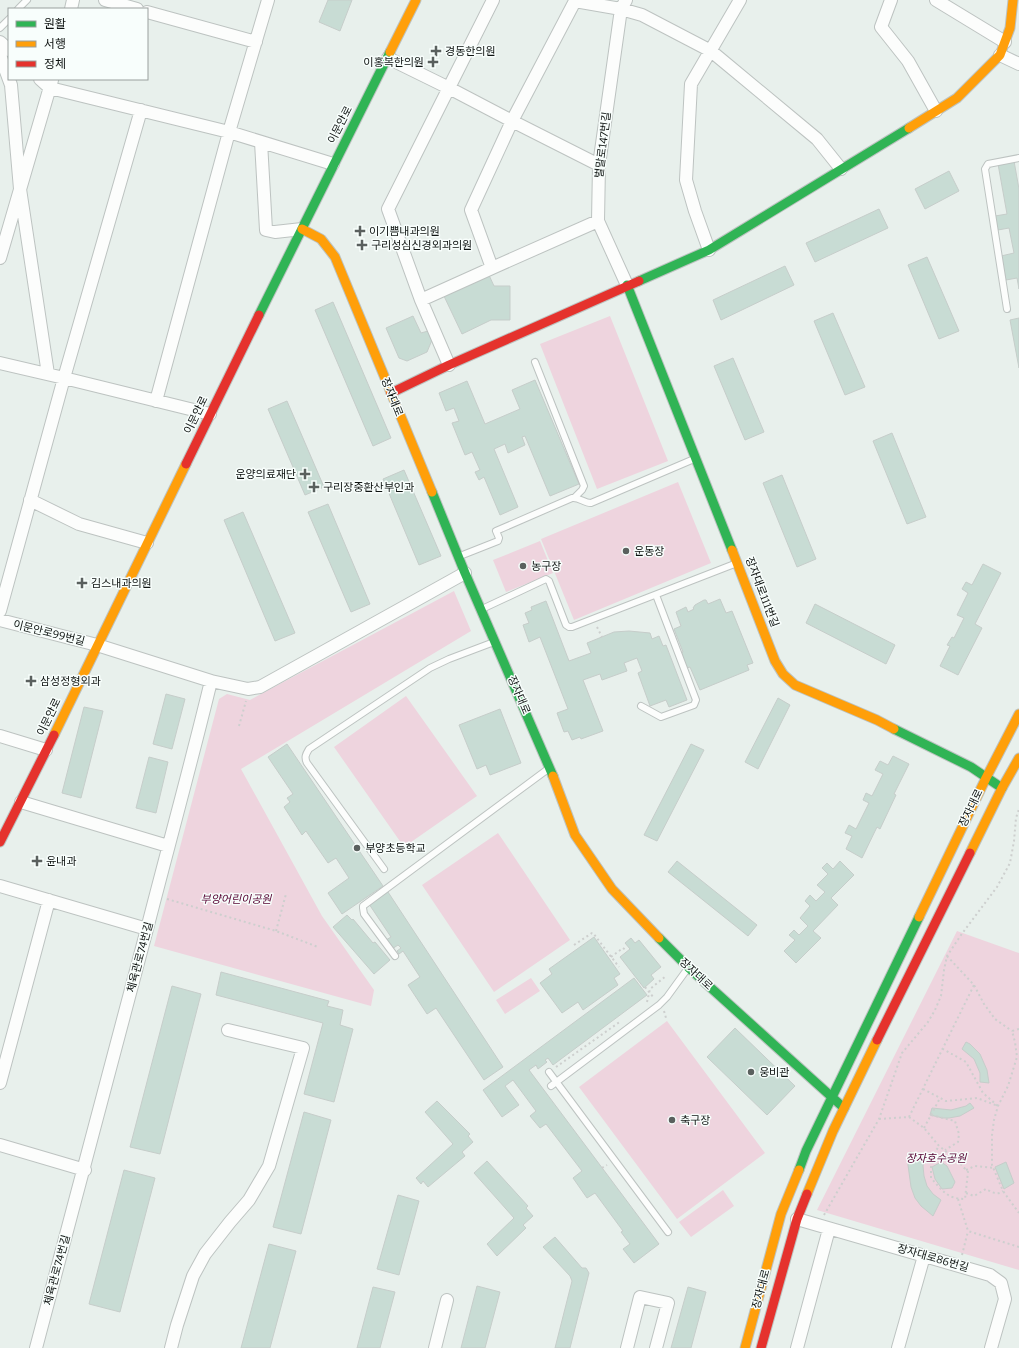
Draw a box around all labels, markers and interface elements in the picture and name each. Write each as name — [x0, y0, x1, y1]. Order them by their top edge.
legend — [8, 8, 148, 80]
text: 원활 — [44, 17, 66, 31]
text: 서행 — [44, 37, 66, 51]
marker: 경동한의원 — [430, 45, 442, 57]
place label: 경동한의원 — [445, 45, 496, 58]
place label: 이홍복한의원 — [363, 56, 424, 69]
marker: 이홍복한의원 — [427, 56, 439, 68]
text: 정체 — [44, 57, 66, 71]
street label: 이문안로 — [325, 104, 355, 146]
street label: 벌말로147번길 — [592, 111, 614, 179]
marker: 이기쁨내과의원 — [354, 225, 366, 237]
place label: 이기쁨내과의원 — [369, 225, 440, 238]
marker: 구리성심신경외과의원 — [356, 239, 368, 251]
place label: 구리성심신경외과의원 — [371, 239, 472, 252]
street label: 장자대로 — [378, 376, 406, 418]
street label: 이문안로 — [181, 394, 211, 436]
place label: 운양의료재단 — [235, 468, 296, 481]
marker: 운양의료재단 — [299, 468, 311, 480]
marker: 구리장중환산부인과 — [308, 481, 320, 493]
place label: 구리장중환산부인과 — [323, 481, 414, 494]
place label: 운동장 — [634, 545, 664, 558]
marker: 운동장 — [621, 546, 631, 556]
street label: 장자대로111번길 — [743, 555, 781, 629]
place label: 농구장 — [531, 560, 561, 573]
marker: 농구장 — [518, 561, 528, 571]
marker: 김스내과의원 — [76, 577, 88, 589]
place label: 김스내과의원 — [91, 577, 152, 590]
street label: 이문안로99번길 — [12, 618, 86, 648]
street label: 장자대로 — [505, 674, 533, 716]
marker: 삼성정형외과 — [25, 675, 37, 687]
place label: 삼성정형외과 — [40, 675, 101, 688]
street label: 이문안로 — [34, 696, 64, 738]
street label: 장자대로 — [956, 787, 986, 829]
place label: 부양초등학교 — [365, 842, 426, 855]
marker: 부양초등학교 — [352, 843, 362, 853]
marker: 윤내과 — [31, 855, 43, 867]
place label: 윤내과 — [46, 855, 76, 868]
park label: 부양어린이공원 — [201, 893, 272, 906]
street label: 체육관로74번길 — [124, 920, 156, 994]
street label: 장자대로 — [677, 955, 715, 993]
place label: 웅비관 — [759, 1066, 789, 1079]
marker: 웅비관 — [746, 1067, 756, 1077]
place label: 축구장 — [680, 1114, 710, 1127]
marker: 축구장 — [667, 1115, 677, 1125]
park label: 장자호수공원 — [906, 1152, 967, 1165]
street label: 체육관로74번길 — [41, 1233, 73, 1307]
street label: 장자대로86번길 — [896, 1242, 970, 1274]
street label: 장자대로 — [749, 1268, 773, 1310]

